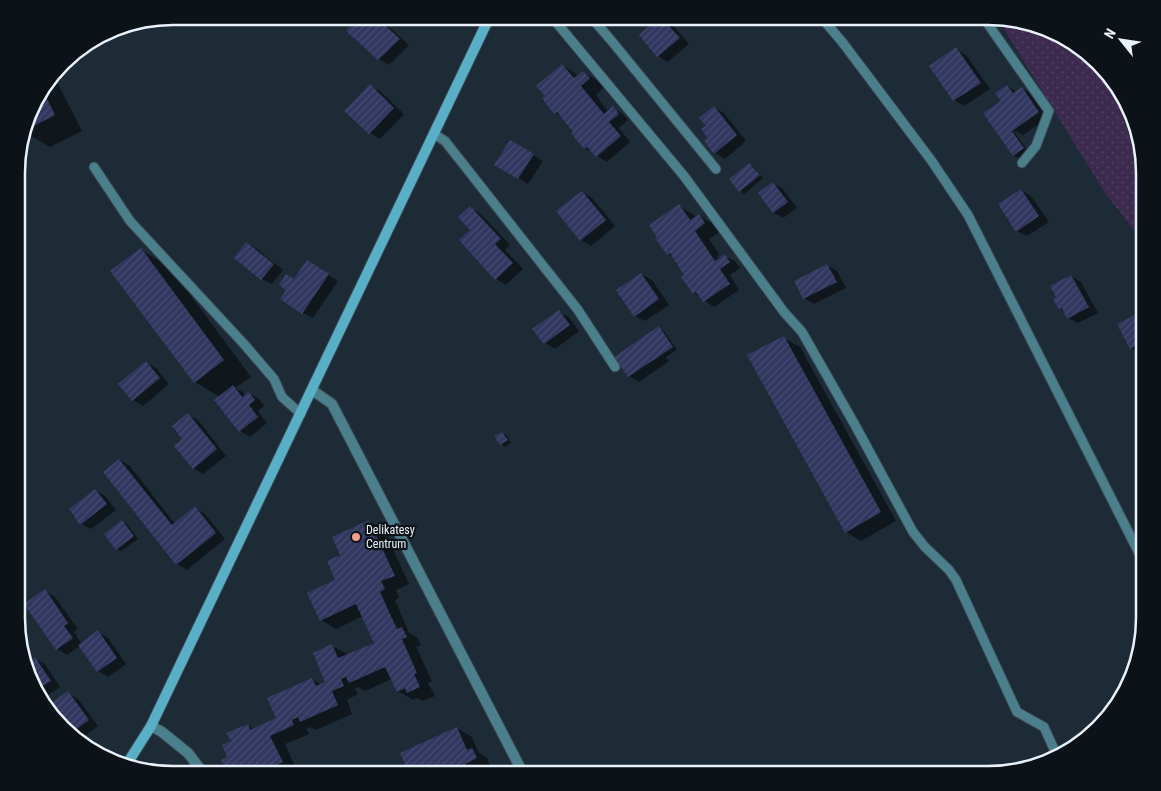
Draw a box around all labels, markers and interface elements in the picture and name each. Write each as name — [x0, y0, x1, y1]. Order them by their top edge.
north arrow — [1096, 15, 1146, 65]
text: N — [1101, 26, 1119, 41]
place label: Delikatesy Centrum — [366, 523, 415, 551]
marker: Delikatesy Centrum — [350, 531, 362, 543]

